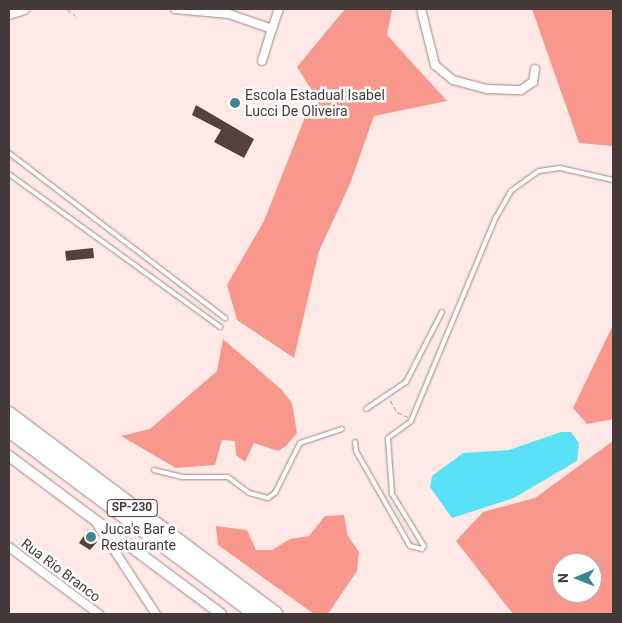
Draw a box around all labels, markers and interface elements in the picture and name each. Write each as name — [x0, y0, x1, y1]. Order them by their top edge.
place label: Escola Estadual Isabel Lucci De Oliveira — [245, 87, 385, 120]
marker: Escola Estadual Isabel Lucci De Oliveira — [229, 97, 241, 109]
road number: SP-230 — [106, 498, 158, 518]
place label: Juca's Bar e Restaurante — [101, 521, 176, 554]
marker: Juca's Bar e Restaurante — [85, 531, 97, 543]
street label: Rua Rio Branco — [18, 535, 104, 605]
north arrow — [552, 553, 602, 603]
text: N — [555, 573, 571, 583]

